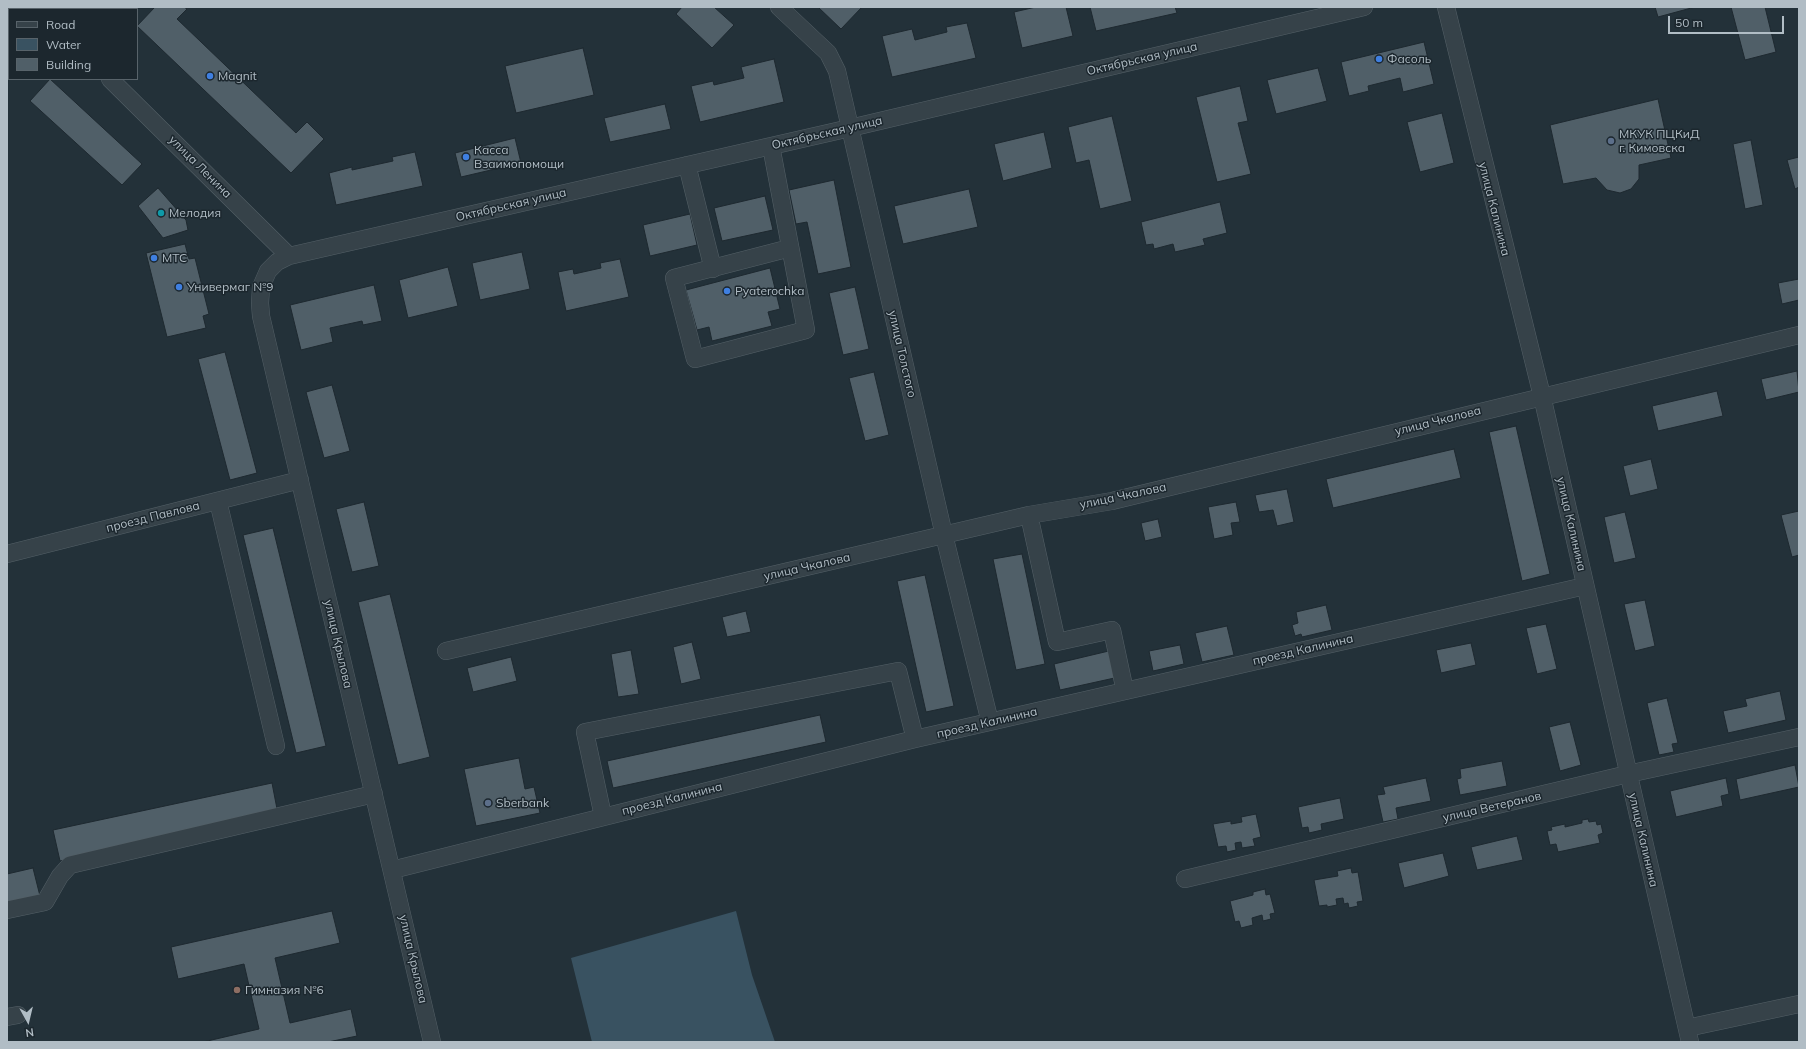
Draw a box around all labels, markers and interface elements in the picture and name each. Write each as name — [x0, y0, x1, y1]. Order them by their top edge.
legend — [8, 8, 138, 80]
scale bar — [1670, 8, 1786, 34]
text: 50 m — [1675, 15, 1703, 30]
text: Road — [46, 17, 75, 32]
text: Water — [46, 37, 81, 52]
street label: Октябрьская улица — [1085, 39, 1199, 79]
place label: Фасоль — [1387, 52, 1431, 66]
marker: Фасоль — [1374, 54, 1384, 64]
text: Building — [46, 57, 91, 72]
place label: Magnit — [218, 69, 257, 83]
marker: Magnit — [205, 71, 215, 81]
street label: Октябрьская улица — [770, 113, 884, 153]
place label: МКУК ПЦКиД г. Кимовска — [1619, 127, 1700, 155]
street label: улица Ленина — [166, 133, 234, 201]
marker: МКУК ПЦКиД г. Кимовска — [1606, 136, 1616, 146]
place label: Касса Взаимопомощи — [474, 143, 564, 171]
marker: Касса Взаимопомощи — [461, 152, 471, 162]
street label: улица Калинина — [1475, 161, 1513, 257]
street label: Октябрьская улица — [454, 185, 568, 225]
place label: Мелодия — [169, 206, 221, 220]
marker: Мелодия — [156, 208, 166, 218]
place label: МТС — [162, 251, 187, 265]
marker: МТС — [149, 253, 159, 263]
place label: Универмаг №9 — [187, 280, 273, 294]
marker: Универмаг №9 — [174, 282, 184, 292]
place label: Pyaterochka — [735, 284, 804, 298]
marker: Pyaterochka — [722, 286, 732, 296]
street label: улица Толстого — [885, 309, 919, 399]
street label: улица Чкалова — [1393, 403, 1483, 439]
street label: улица Калинина — [1553, 475, 1589, 573]
street label: улица Чкалова — [1078, 480, 1168, 512]
street label: проезд Павлова — [105, 498, 201, 536]
street label: улица Чкалова — [762, 550, 852, 584]
street label: улица Крылова — [321, 598, 355, 690]
street label: проезд Калинина — [1251, 631, 1355, 669]
street label: проезд Калинина — [935, 704, 1039, 742]
street label: проезд Калинина — [620, 780, 724, 818]
street label: улица Ветеранов — [1441, 789, 1543, 825]
street label: улица Калинина — [1625, 791, 1661, 889]
place label: Sberbank — [496, 796, 549, 810]
marker: Sberbank — [483, 798, 493, 808]
street label: улица Крылова — [396, 913, 430, 1005]
place label: Гимназия №6 — [245, 983, 324, 997]
marker: Гимназия №6 — [232, 985, 242, 995]
north arrow — [8, 1001, 48, 1041]
text: N — [25, 1025, 35, 1040]

